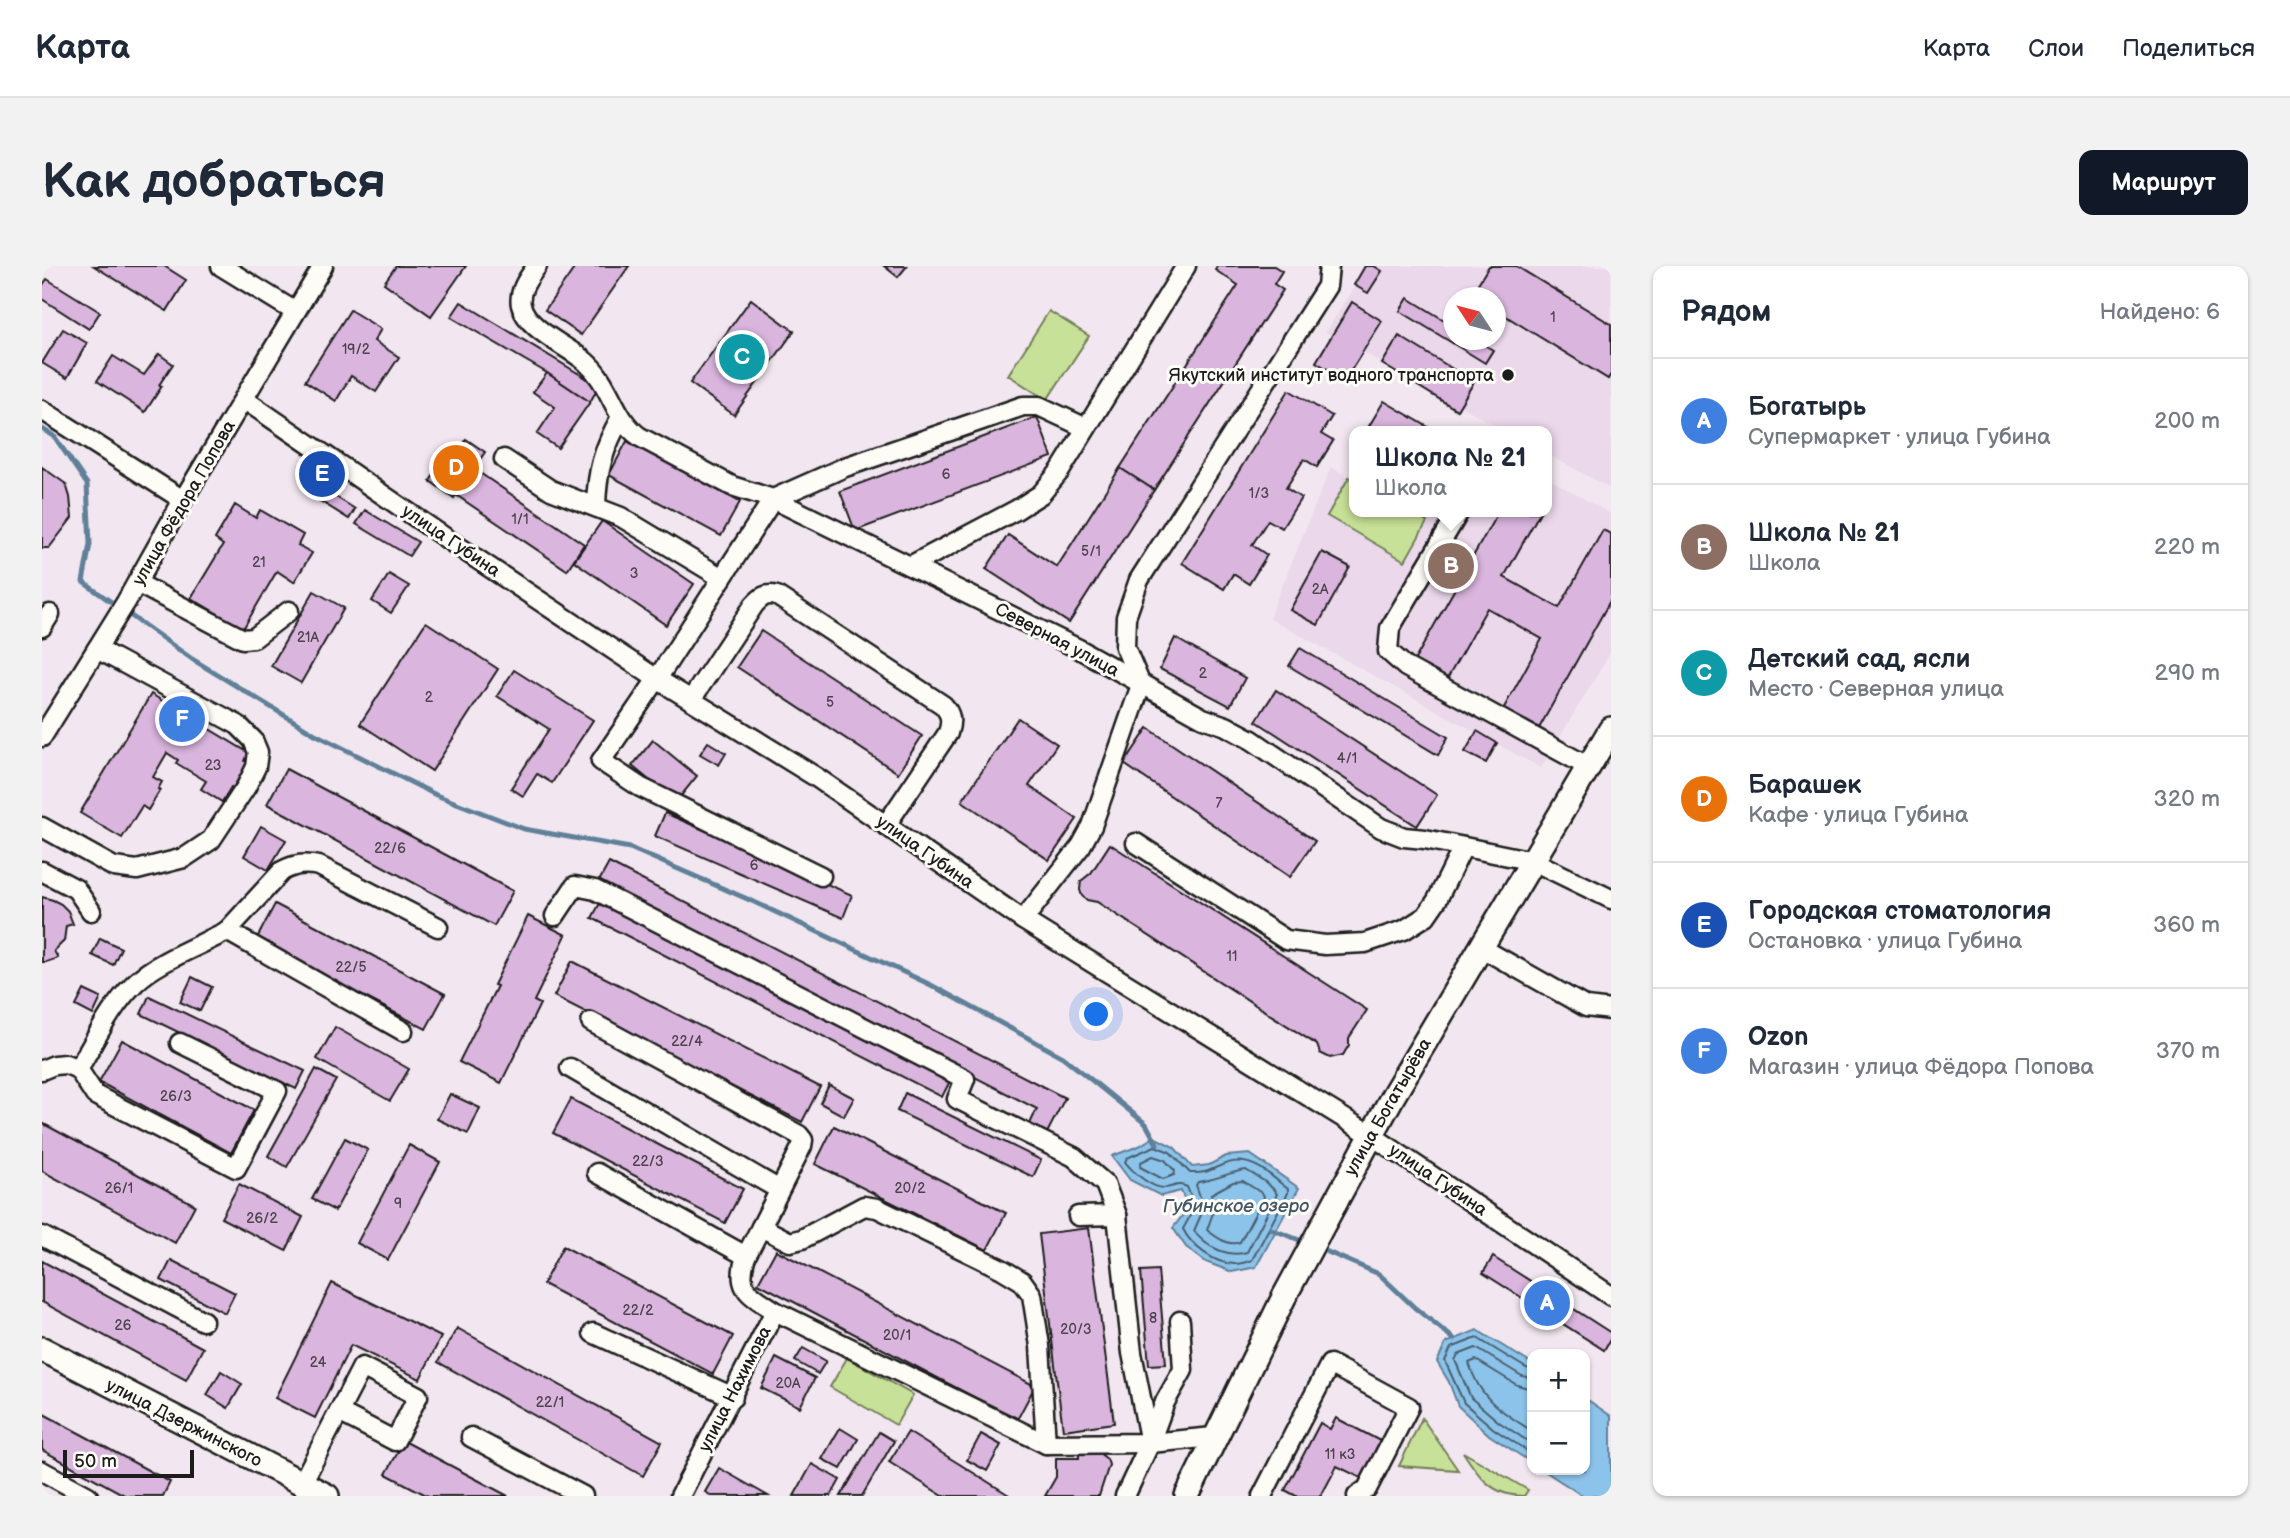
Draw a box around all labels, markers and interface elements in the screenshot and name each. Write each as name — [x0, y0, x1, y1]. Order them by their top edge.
text: Карта — [35, 28, 130, 68]
text: Карта — [1923, 34, 1990, 63]
text: Слои — [2028, 34, 2084, 63]
text: Поделиться — [2122, 34, 2255, 63]
button: Маршрут — [2079, 150, 2248, 215]
text: Как добраться — [42, 153, 386, 212]
north arrow — [1443, 287, 1506, 350]
text: Рядом — [1681, 294, 1771, 330]
text: Найдено: 6 — [2099, 298, 2220, 326]
house number: 1 — [1550, 309, 1556, 326]
pin: C — [719, 331, 765, 383]
house number: 19/2 — [342, 341, 371, 358]
place label: Якутский институт водного транспорта — [1168, 365, 1494, 386]
marker: Якутский институт водного транспорта — [1500, 367, 1516, 383]
text: Богатырь — [1748, 392, 1866, 423]
text: A — [1697, 407, 1711, 435]
text: 200 m — [2154, 407, 2220, 435]
street label: улица Фёдора Попова — [128, 416, 240, 589]
text: Супермаркет · улица Губина — [1748, 423, 2051, 451]
popup — [1349, 426, 1552, 517]
pin: D — [433, 442, 479, 494]
text: Школа № 21 — [1374, 443, 1527, 474]
pin: E — [299, 448, 345, 500]
house number: 6 — [942, 466, 951, 483]
text: Школа — [1374, 474, 1447, 502]
house number: 1/3 — [1249, 485, 1269, 502]
street label: улица Губина — [398, 501, 504, 582]
house number: 1/1 — [511, 511, 529, 528]
text: Школа № 21 — [1748, 518, 1900, 549]
text: B — [1696, 533, 1712, 561]
text: 220 m — [2154, 533, 2220, 561]
pin: B — [1428, 540, 1474, 592]
house number: 5/1 — [1081, 543, 1101, 560]
text: Школа — [1748, 549, 1821, 577]
house number: 21 — [252, 554, 266, 571]
house number: 3 — [630, 565, 638, 582]
house number: 2А — [1312, 581, 1329, 598]
street label: Северная улица — [991, 599, 1123, 682]
house number: 21А — [297, 629, 319, 646]
text: Детский сад, ясли — [1748, 644, 1970, 675]
text: C — [1696, 659, 1712, 687]
text: 290 m — [2154, 659, 2220, 687]
house number: 2 — [1199, 665, 1208, 682]
text: Место · Северная улица — [1748, 675, 2004, 703]
house number: 2 — [425, 689, 434, 706]
pin: F — [159, 693, 205, 745]
house number: 5 — [826, 694, 834, 711]
house number: 4/1 — [1337, 750, 1357, 767]
house number: 23 — [205, 757, 221, 774]
text: Барашек — [1748, 770, 1861, 801]
text: D — [1696, 785, 1712, 813]
text: 320 m — [2154, 785, 2220, 813]
house number: 7 — [1216, 795, 1223, 812]
text: Кафе · улица Губина — [1748, 801, 1969, 829]
street label: улица Губина — [872, 811, 978, 893]
house number: 22/6 — [374, 840, 406, 857]
house number: 6 — [750, 857, 759, 874]
text: Городская стоматология — [1748, 896, 2052, 927]
text: E — [1697, 911, 1711, 939]
text: 360 m — [2153, 911, 2220, 939]
text: Остановка · улица Губина — [1748, 927, 2022, 955]
house number: 11 — [1227, 948, 1237, 965]
house number: 22/5 — [336, 959, 366, 976]
your location — [1079, 997, 1113, 1031]
text: Ozon — [1748, 1022, 1809, 1053]
house number: 22/4 — [671, 1033, 703, 1050]
street label: улица Богатырёва — [1340, 1034, 1436, 1179]
text: F — [1697, 1037, 1711, 1065]
text: 370 m — [2156, 1037, 2220, 1065]
text: Магазин · улица Фёдора Попова — [1748, 1053, 2094, 1081]
house number: 26/3 — [160, 1088, 192, 1105]
street label: улица Губина — [1385, 1140, 1491, 1221]
house number: 22/3 — [632, 1153, 664, 1170]
house number: 26/1 — [105, 1180, 133, 1197]
house number: 20/2 — [894, 1180, 926, 1197]
house number: 9 — [394, 1195, 402, 1212]
water label: Губинское озеро — [1163, 1195, 1309, 1218]
house number: 26/2 — [246, 1210, 278, 1227]
pin: A — [1524, 1277, 1570, 1329]
house number: 22/2 — [622, 1302, 654, 1319]
house number: 8 — [1149, 1310, 1157, 1327]
house number: 26 — [115, 1317, 132, 1334]
house number: 20/3 — [1060, 1321, 1092, 1338]
street label: улица Нахимова — [694, 1322, 776, 1455]
house number: 20/1 — [883, 1327, 911, 1344]
map controls — [1527, 1349, 1590, 1475]
button: + — [1527, 1349, 1590, 1412]
house number: 24 — [310, 1354, 327, 1371]
street label: улица Дзержинского — [103, 1375, 265, 1471]
house number: 20А — [776, 1375, 801, 1392]
house number: 22/1 — [536, 1394, 564, 1411]
button: − — [1527, 1412, 1590, 1475]
house number: 11 к3 — [1325, 1446, 1355, 1463]
scale bar — [63, 1447, 194, 1479]
text: 50 m — [74, 1450, 117, 1473]

